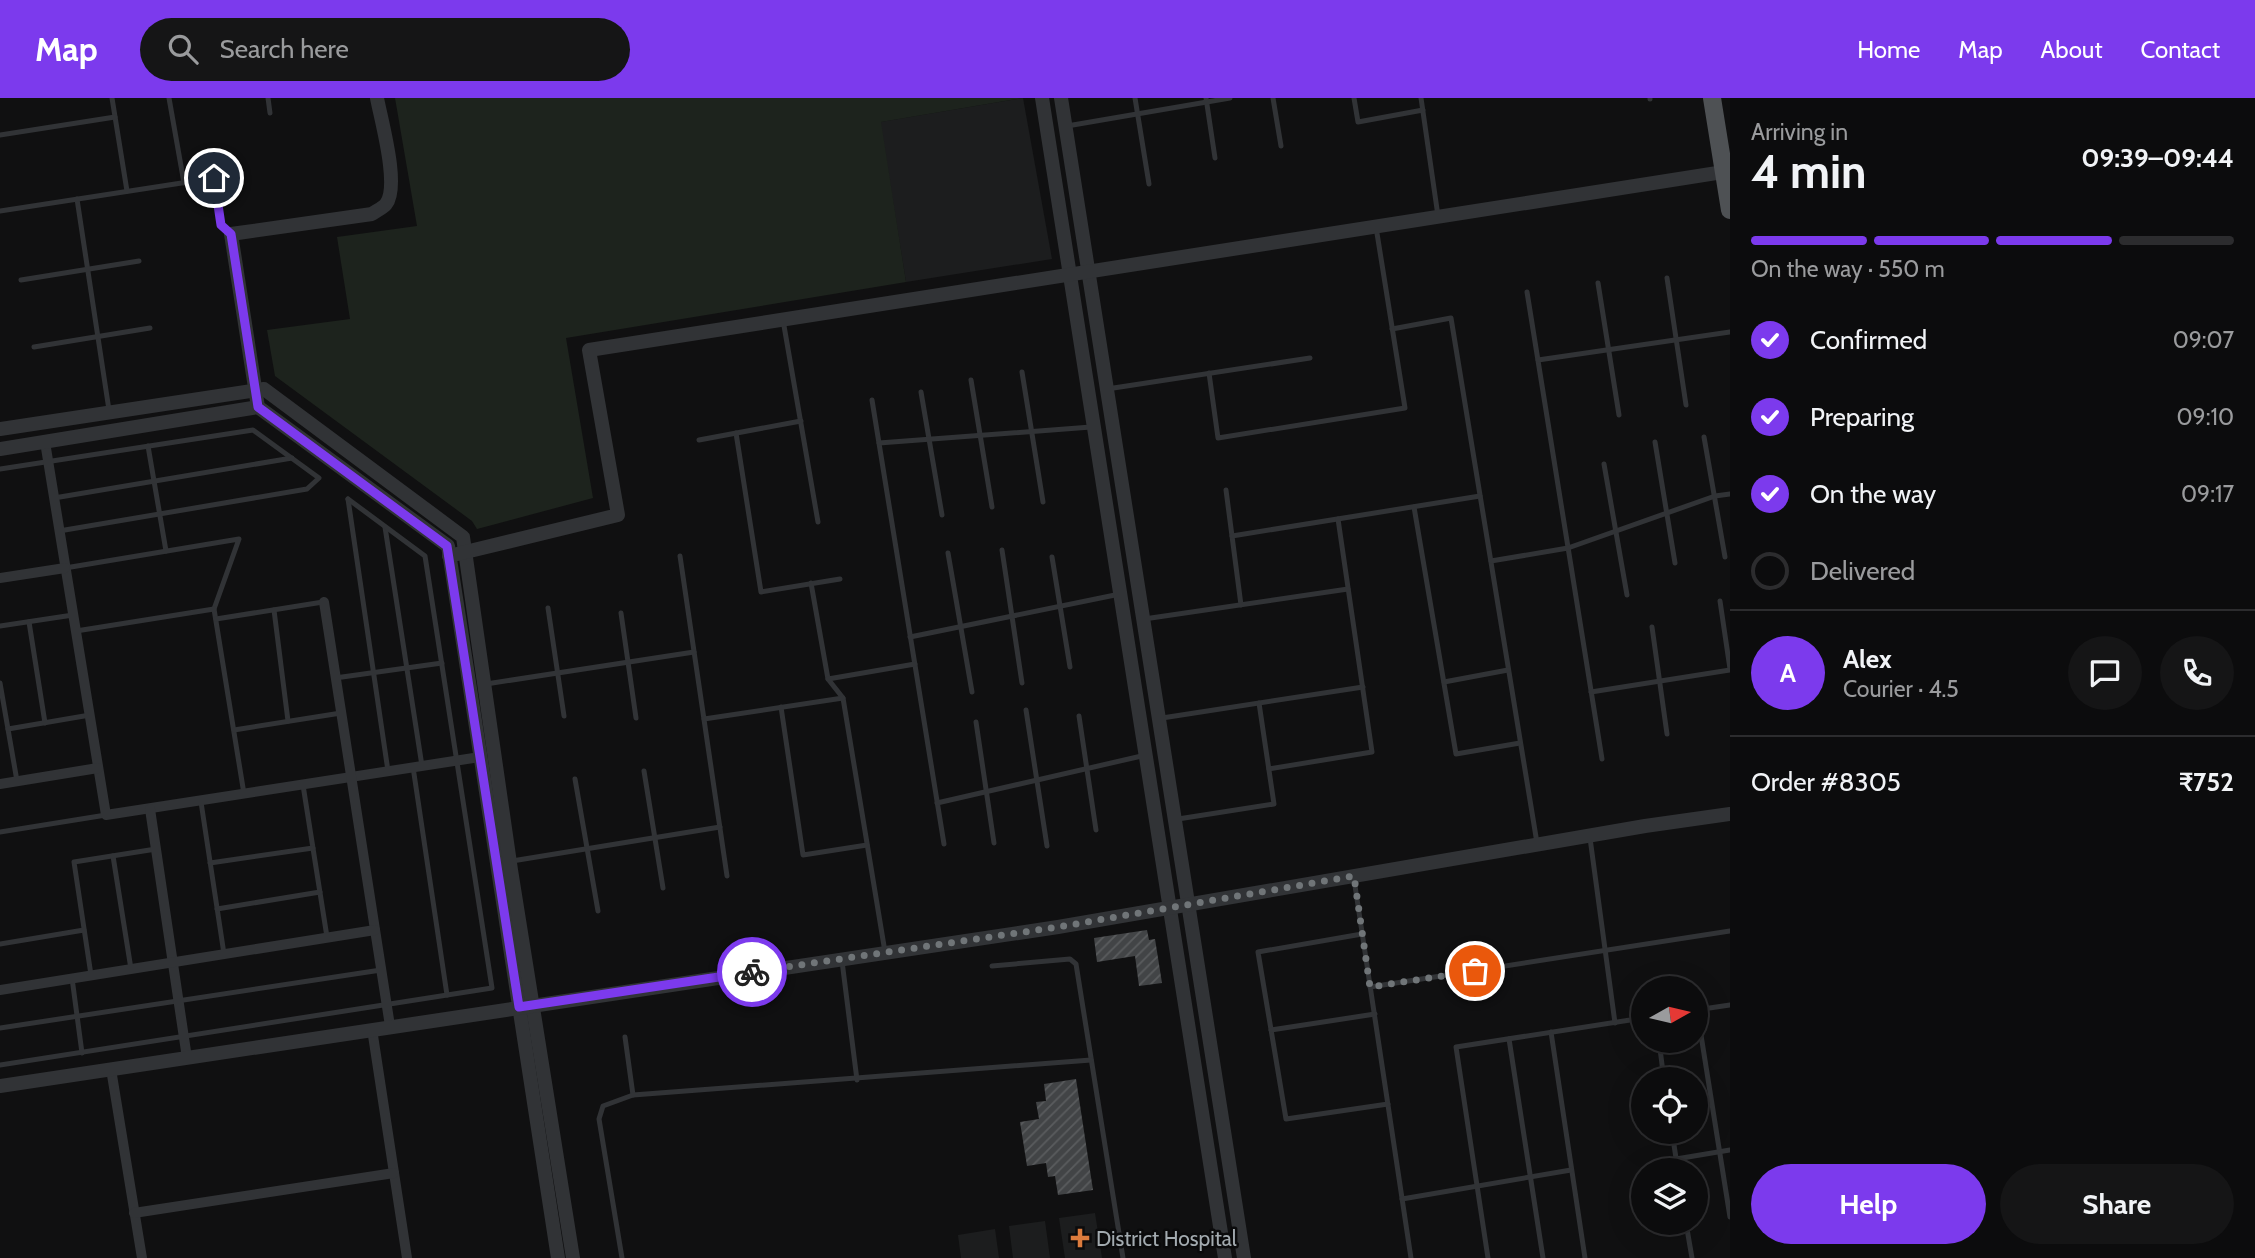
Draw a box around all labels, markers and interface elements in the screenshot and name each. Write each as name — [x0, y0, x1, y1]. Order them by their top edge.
search box — [140, 18, 630, 81]
text: Map — [35, 29, 98, 69]
icon: search — [164, 30, 202, 68]
text: Search here — [220, 33, 349, 65]
text: Home — [1857, 35, 1920, 64]
text: Map — [1958, 35, 2003, 64]
text: About — [2041, 35, 2103, 64]
text: Contact — [2141, 35, 2220, 64]
text: Arriving in — [1751, 118, 1848, 146]
text: 09:39–09:44 — [2081, 142, 2234, 174]
text: 4 min — [1751, 144, 1866, 200]
pin — [184, 148, 244, 208]
icon: home — [195, 159, 233, 197]
text: On the way · 550 m — [1751, 255, 1945, 283]
icon: check — [1751, 321, 1789, 359]
text: Confirmed — [1810, 324, 1927, 356]
text: 09:07 — [2173, 326, 2234, 354]
icon: check — [1751, 398, 1789, 436]
text: Preparing — [1810, 401, 1914, 433]
text: 09:10 — [2177, 403, 2234, 431]
icon: check — [1751, 475, 1789, 513]
text: On the way — [1810, 478, 1936, 510]
text: 09:17 — [2181, 480, 2234, 508]
text: Delivered — [1810, 555, 1915, 587]
button: chat — [2068, 636, 2142, 710]
button: phone — [2160, 636, 2234, 710]
text: Alex — [1843, 643, 1892, 675]
text: A — [1780, 657, 1796, 689]
text: Courier · 4.5 — [1843, 675, 1959, 703]
text: Order #8305 — [1751, 766, 1901, 798]
text: ₹752 — [2179, 766, 2234, 798]
courier — [717, 937, 787, 1007]
pin — [1445, 941, 1505, 1001]
icon: bag — [1456, 952, 1494, 990]
icon: bike — [733, 953, 771, 991]
north arrow — [1631, 976, 1708, 1054]
map controls — [1631, 976, 1708, 1235]
button: locate — [1631, 1067, 1708, 1144]
button: layers — [1631, 1158, 1708, 1235]
button: Help — [1751, 1164, 1986, 1244]
button: Share — [2000, 1164, 2234, 1244]
place label: District Hospital — [1096, 1226, 1237, 1251]
marker: District Hospital — [1070, 1228, 1090, 1248]

